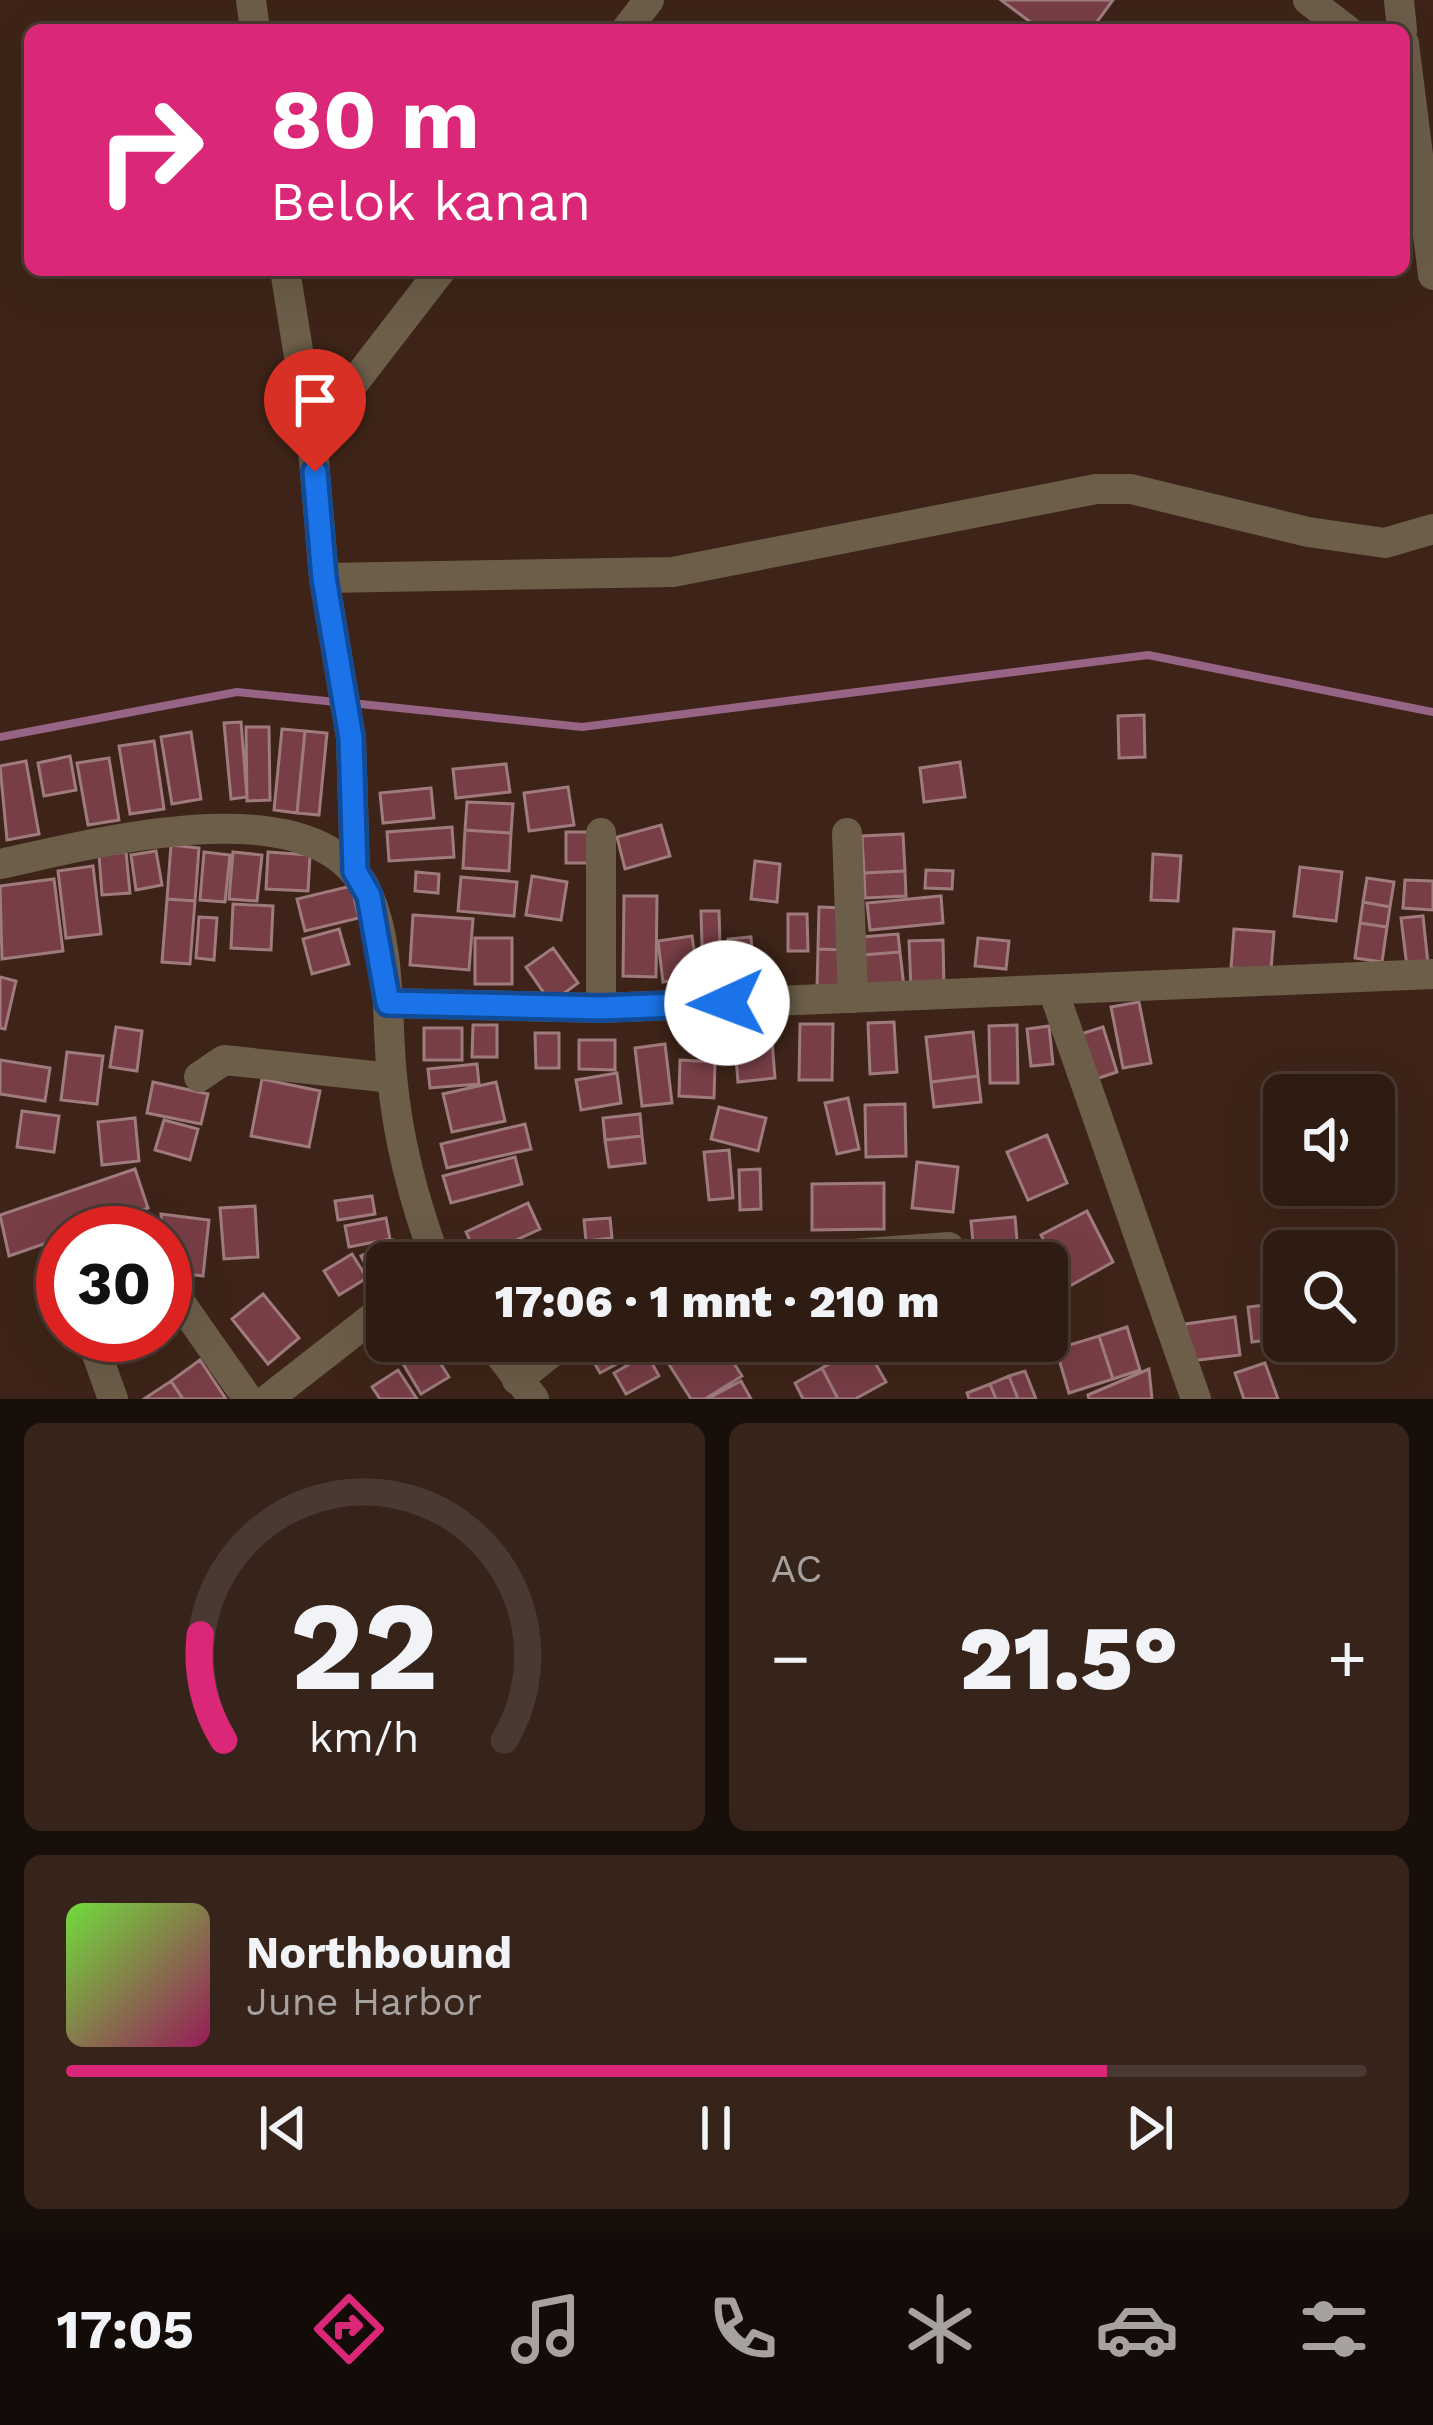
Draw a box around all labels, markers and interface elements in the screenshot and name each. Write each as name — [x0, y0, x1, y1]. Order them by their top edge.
text: 80 m — [270, 70, 480, 168]
icon: right — [72, 72, 228, 228]
text: Belok kanan — [270, 170, 591, 233]
pin — [264, 349, 366, 472]
icon: arrive — [282, 367, 348, 433]
position arrow — [664, 940, 790, 1066]
map controls — [1263, 1074, 1395, 1362]
button: sound — [1263, 1074, 1395, 1206]
speed limit sign: 30 — [36, 1206, 192, 1362]
button: search — [1263, 1230, 1395, 1362]
text: 17:06 · 1 mnt · 210 m — [495, 1275, 939, 1328]
text: AC — [771, 1546, 822, 1591]
text: 22 — [290, 1573, 439, 1719]
text: 21.5° — [959, 1605, 1178, 1711]
text: − — [771, 1620, 810, 1697]
text: + — [1327, 1620, 1367, 1697]
text: km/h — [309, 1712, 419, 1762]
text: Northbound — [246, 1926, 512, 1979]
text: June Harbor — [246, 1979, 482, 2024]
icon: previous — [250, 2095, 316, 2161]
icon: pause — [683, 2095, 749, 2161]
icon: next — [1117, 2095, 1183, 2161]
icon: directions — [307, 2287, 391, 2371]
icon: music — [504, 2287, 588, 2371]
icon: phone — [701, 2287, 785, 2371]
icon: climate — [898, 2287, 982, 2371]
icon: car — [1095, 2287, 1179, 2371]
icon: filters — [1292, 2287, 1376, 2371]
text: 17:05 — [57, 2298, 194, 2361]

